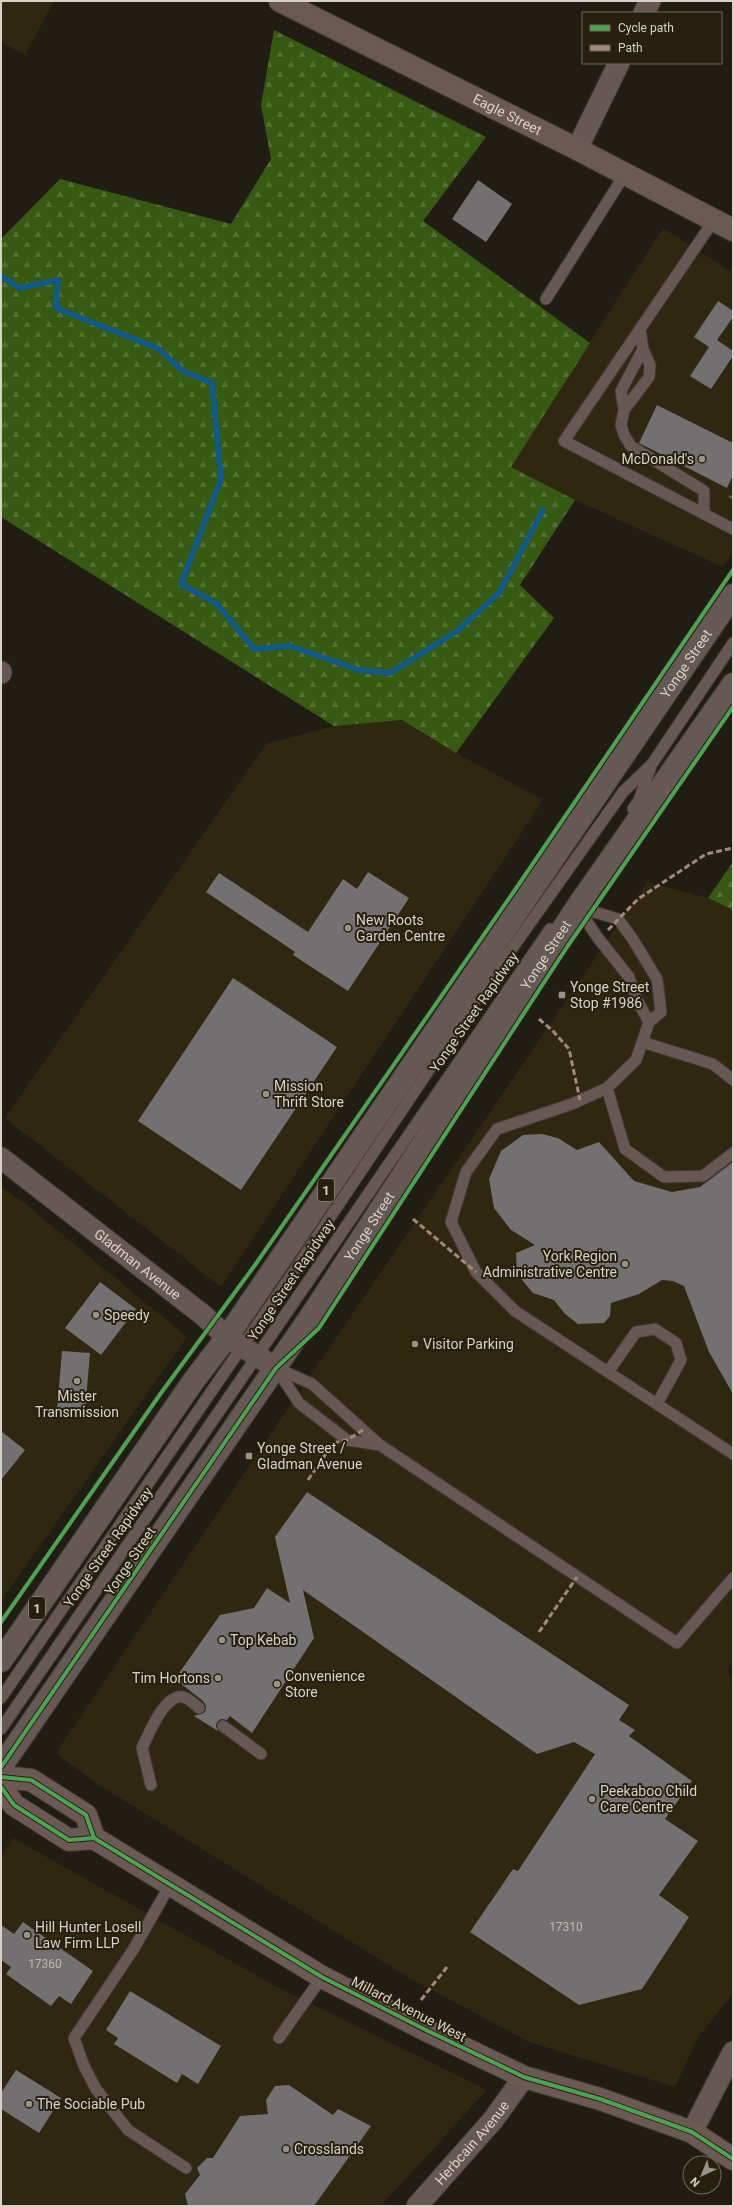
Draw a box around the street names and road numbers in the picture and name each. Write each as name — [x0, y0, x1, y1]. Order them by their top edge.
street label: Eagle Street — [470, 90, 545, 138]
street label: Yonge Street — [657, 626, 715, 701]
street label: Yonge Street — [517, 917, 574, 993]
street label: Yonge Street Rapidway — [426, 949, 522, 1075]
road number: 1 — [318, 1179, 334, 1201]
street label: Yonge Street — [341, 1189, 398, 1264]
street label: Yonge Street Rapidway — [244, 1216, 338, 1344]
street label: Gladman Avenue — [91, 1225, 184, 1303]
street label: Yonge Street Rapidway — [60, 1484, 156, 1610]
street label: Yonge Street — [101, 1523, 159, 1599]
road number: 1 — [29, 1597, 45, 1619]
street label: Millard Avenue West — [349, 1973, 469, 2045]
street label: Herbcain Avenue — [432, 2098, 512, 2188]

